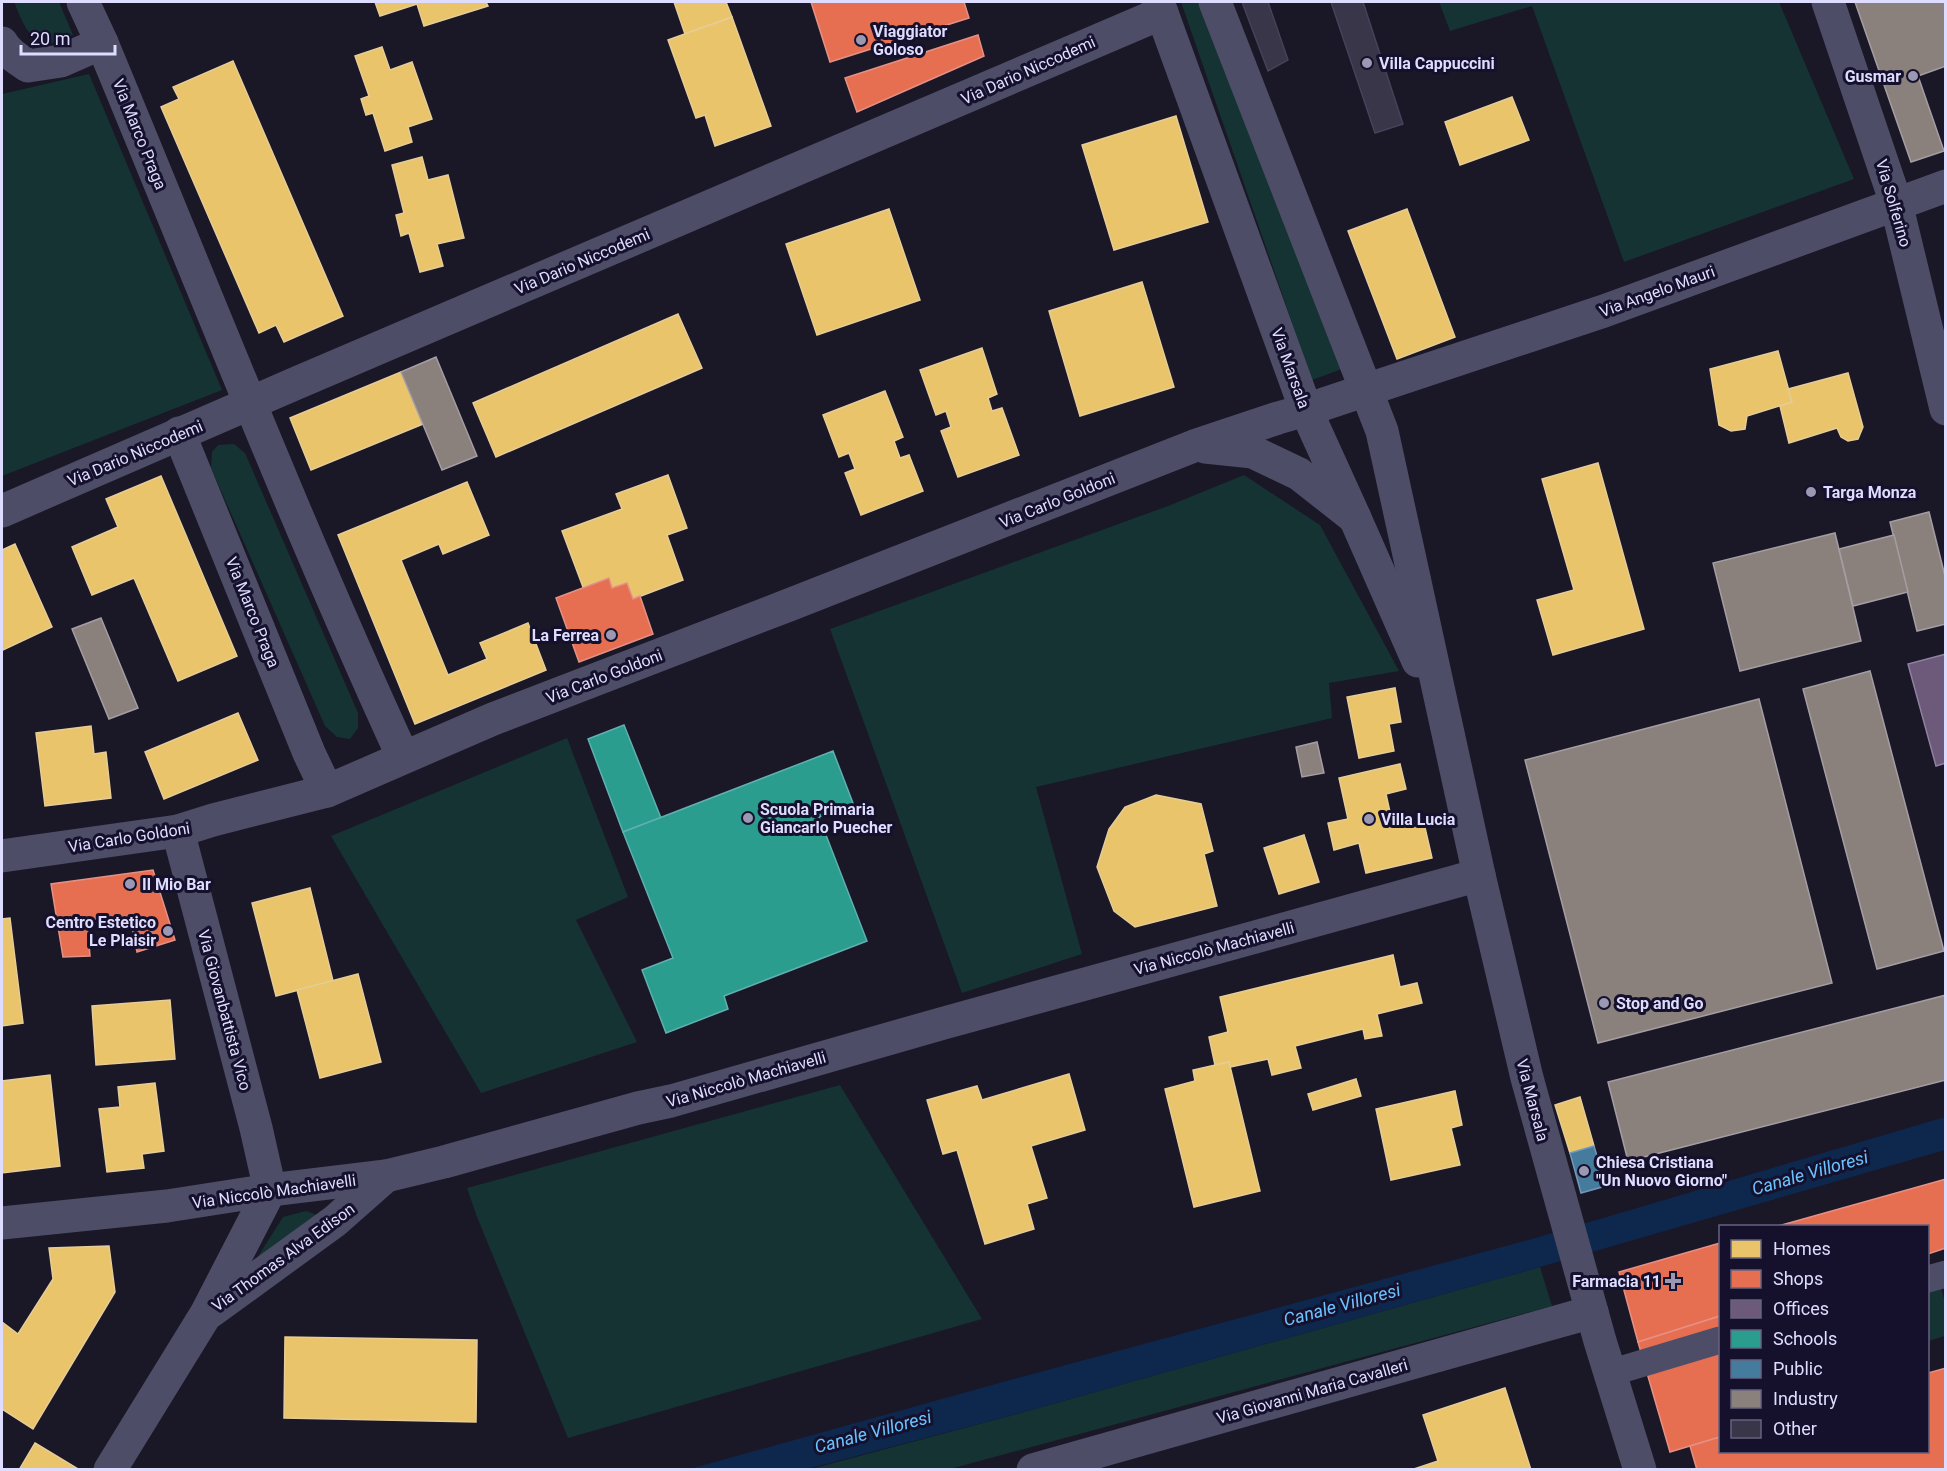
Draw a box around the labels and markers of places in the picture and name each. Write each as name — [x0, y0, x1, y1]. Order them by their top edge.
place label: Viaggiator Goloso — [873, 22, 948, 59]
marker: Viaggiator Goloso — [854, 33, 868, 47]
place label: Villa Cappuccini — [1379, 54, 1495, 73]
marker: Villa Cappuccini — [1360, 56, 1374, 70]
place label: Gusmar — [1845, 67, 1901, 86]
marker: Gusmar — [1906, 69, 1920, 83]
place label: Targa Monza — [1823, 483, 1917, 502]
marker: Targa Monza — [1804, 485, 1818, 499]
place label: La Ferrea — [532, 626, 599, 645]
marker: La Ferrea — [604, 628, 618, 642]
place label: Scuola Primaria Giancarlo Puecher — [760, 800, 893, 837]
place label: Villa Lucia — [1381, 810, 1456, 829]
marker: Scuola Primaria Giancarlo Puecher — [741, 811, 755, 825]
marker: Villa Lucia — [1362, 812, 1376, 826]
place label: Il Mio Bar — [142, 875, 211, 894]
marker: Il Mio Bar — [123, 877, 137, 891]
place label: Centro Estetico Le Plaisir — [46, 913, 156, 950]
marker: Centro Estetico Le Plaisir — [161, 924, 175, 938]
place label: Stop and Go — [1616, 994, 1704, 1013]
marker: Stop and Go — [1597, 996, 1611, 1010]
place label: Chiesa Cristiana "Un Nuovo Giorno" — [1596, 1153, 1727, 1190]
marker: Chiesa Cristiana "Un Nuovo Giorno" — [1577, 1164, 1591, 1178]
place label: Farmacia 11 — [1572, 1272, 1661, 1291]
marker: Farmacia 11 — [1666, 1274, 1680, 1288]

